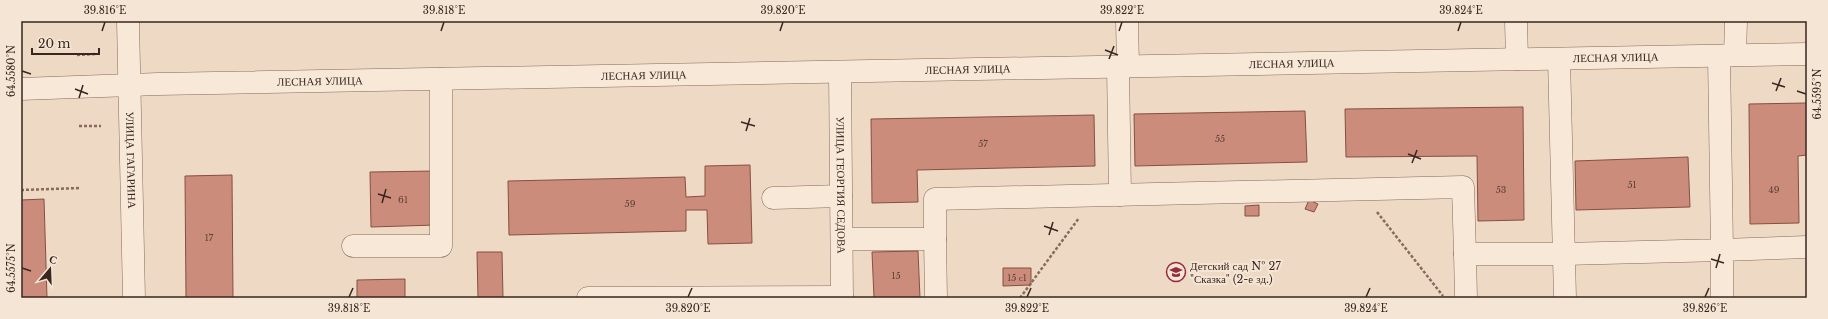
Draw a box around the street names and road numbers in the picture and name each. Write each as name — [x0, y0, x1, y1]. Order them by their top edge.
street label: ЛЕСНАЯ УЛИЦА — [1573, 50, 1659, 65]
street label: ЛЕСНАЯ УЛИЦА — [1249, 56, 1335, 71]
street label: ЛЕСНАЯ УЛИЦА — [925, 61, 1011, 77]
street label: ЛЕСНАЯ УЛИЦА — [601, 67, 687, 83]
street label: ЛЕСНАЯ УЛИЦА — [277, 73, 363, 89]
street label: УЛИЦА ГАГАРИНА — [123, 111, 139, 209]
street label: УЛИЦА ГЕОРГИЯ СЕДОВА — [833, 116, 849, 254]

